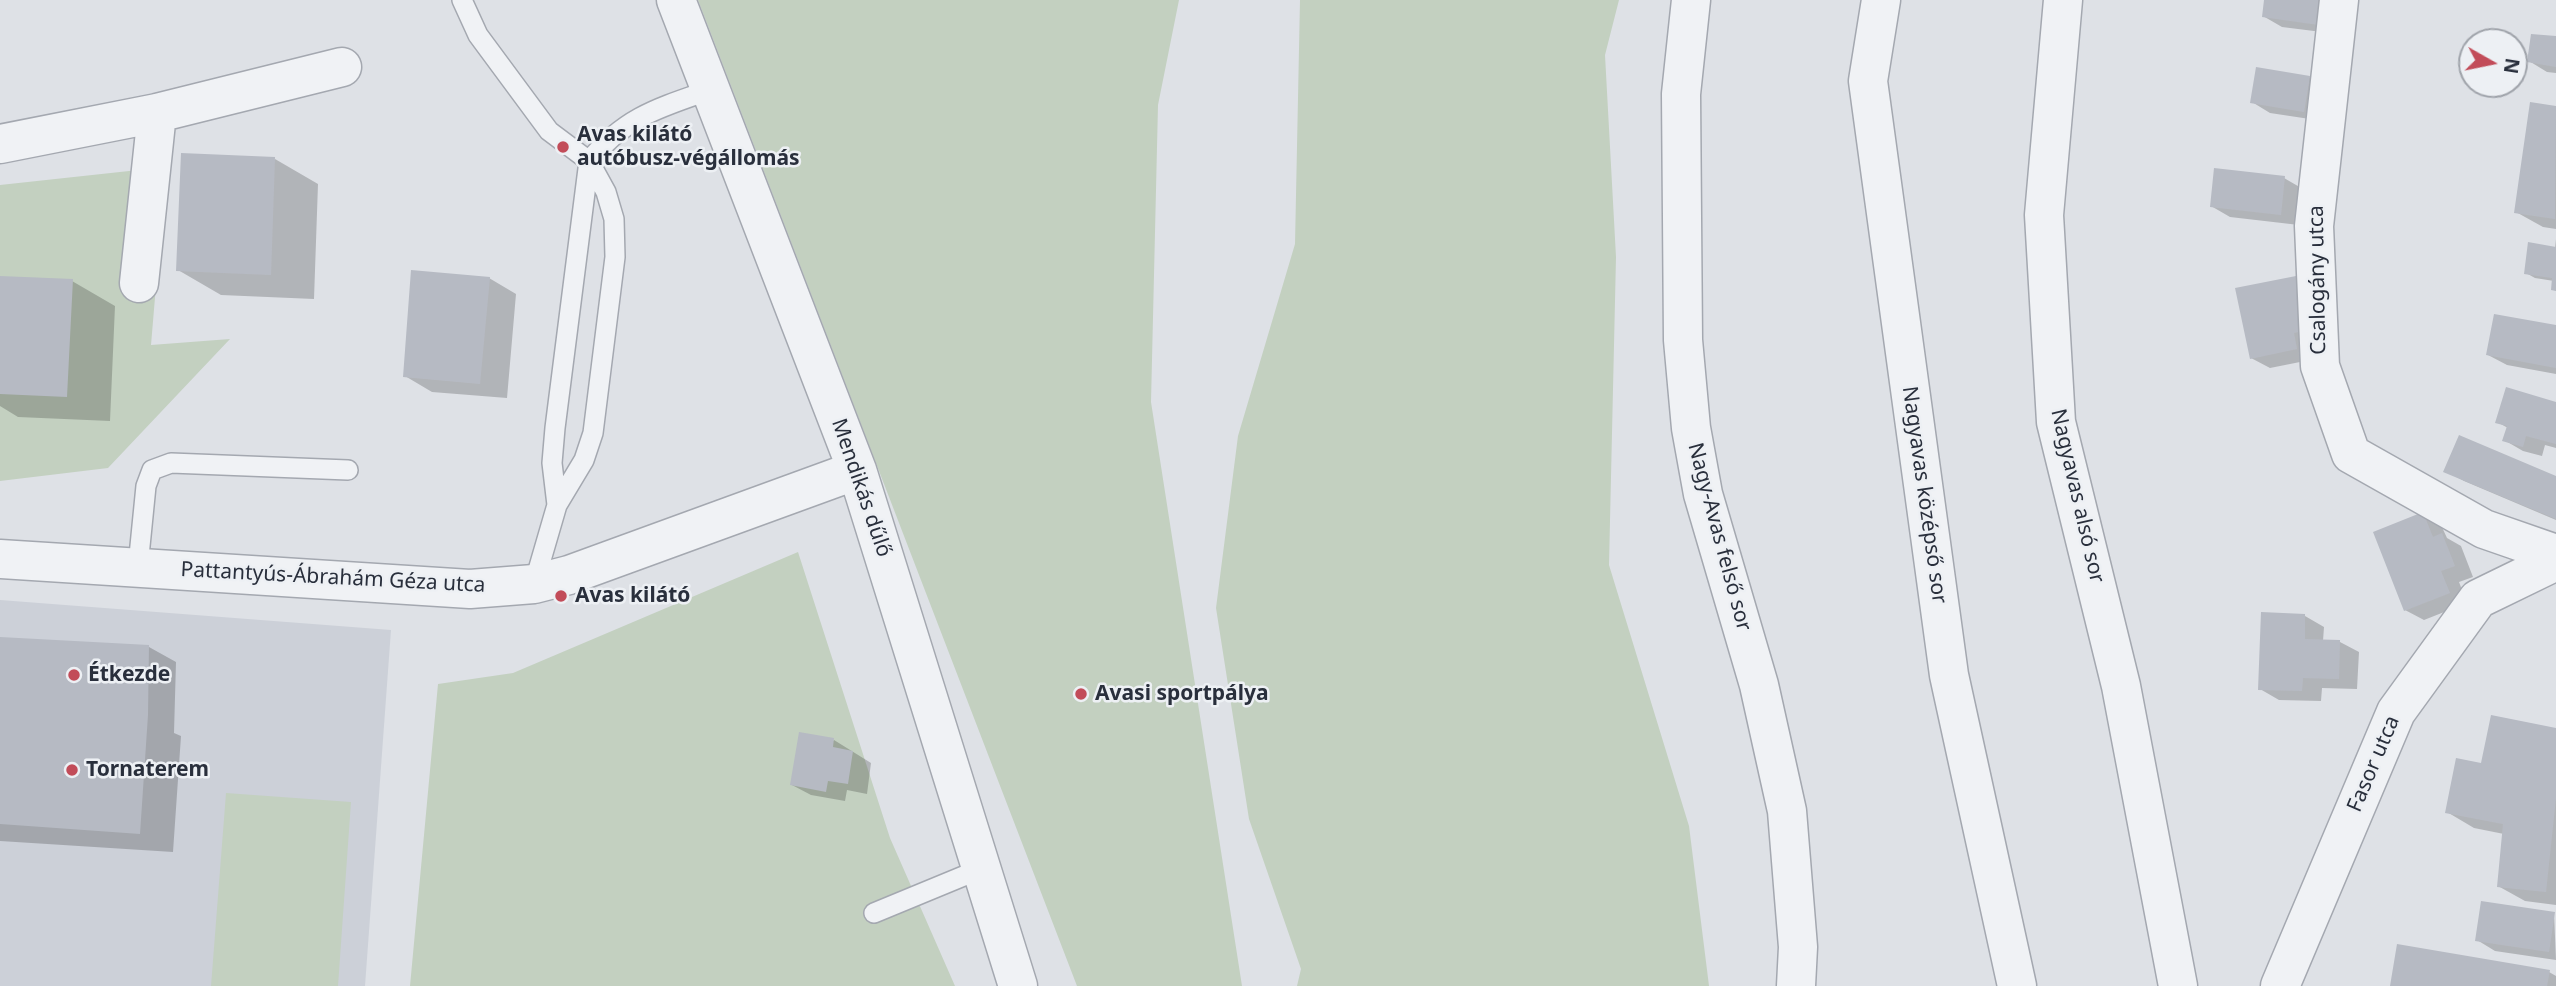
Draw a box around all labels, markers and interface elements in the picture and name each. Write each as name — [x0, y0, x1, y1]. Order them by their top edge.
north arrow — [2458, 28, 2528, 98]
text: N — [2498, 56, 2526, 76]
place label: Avas kilátó autóbusz-végállomás — [577, 122, 800, 172]
marker: Avas kilátó autóbusz-végállomás — [555, 139, 571, 155]
street label: Csalogány utca — [2304, 205, 2332, 355]
street label: Nagyavas középső sor — [1896, 385, 1952, 605]
street label: Nagyavas alsó sor — [2045, 406, 2109, 586]
street label: Mendikás dűlő — [826, 415, 896, 561]
street label: Nagy-Avas felső sor — [1682, 440, 1756, 634]
street label: Pattantyús-Ábrahám Géza utca — [180, 557, 486, 599]
place label: Avas kilátó — [575, 583, 690, 609]
marker: Avas kilátó — [553, 588, 569, 604]
place label: Étkezde — [88, 662, 170, 688]
marker: Étkezde — [66, 667, 82, 683]
place label: Avasi sportpálya — [1095, 681, 1269, 707]
marker: Avasi sportpálya — [1073, 686, 1089, 702]
street label: Fasor utca — [2342, 712, 2406, 816]
place label: Tornaterem — [86, 757, 209, 783]
marker: Tornaterem — [64, 762, 80, 778]

